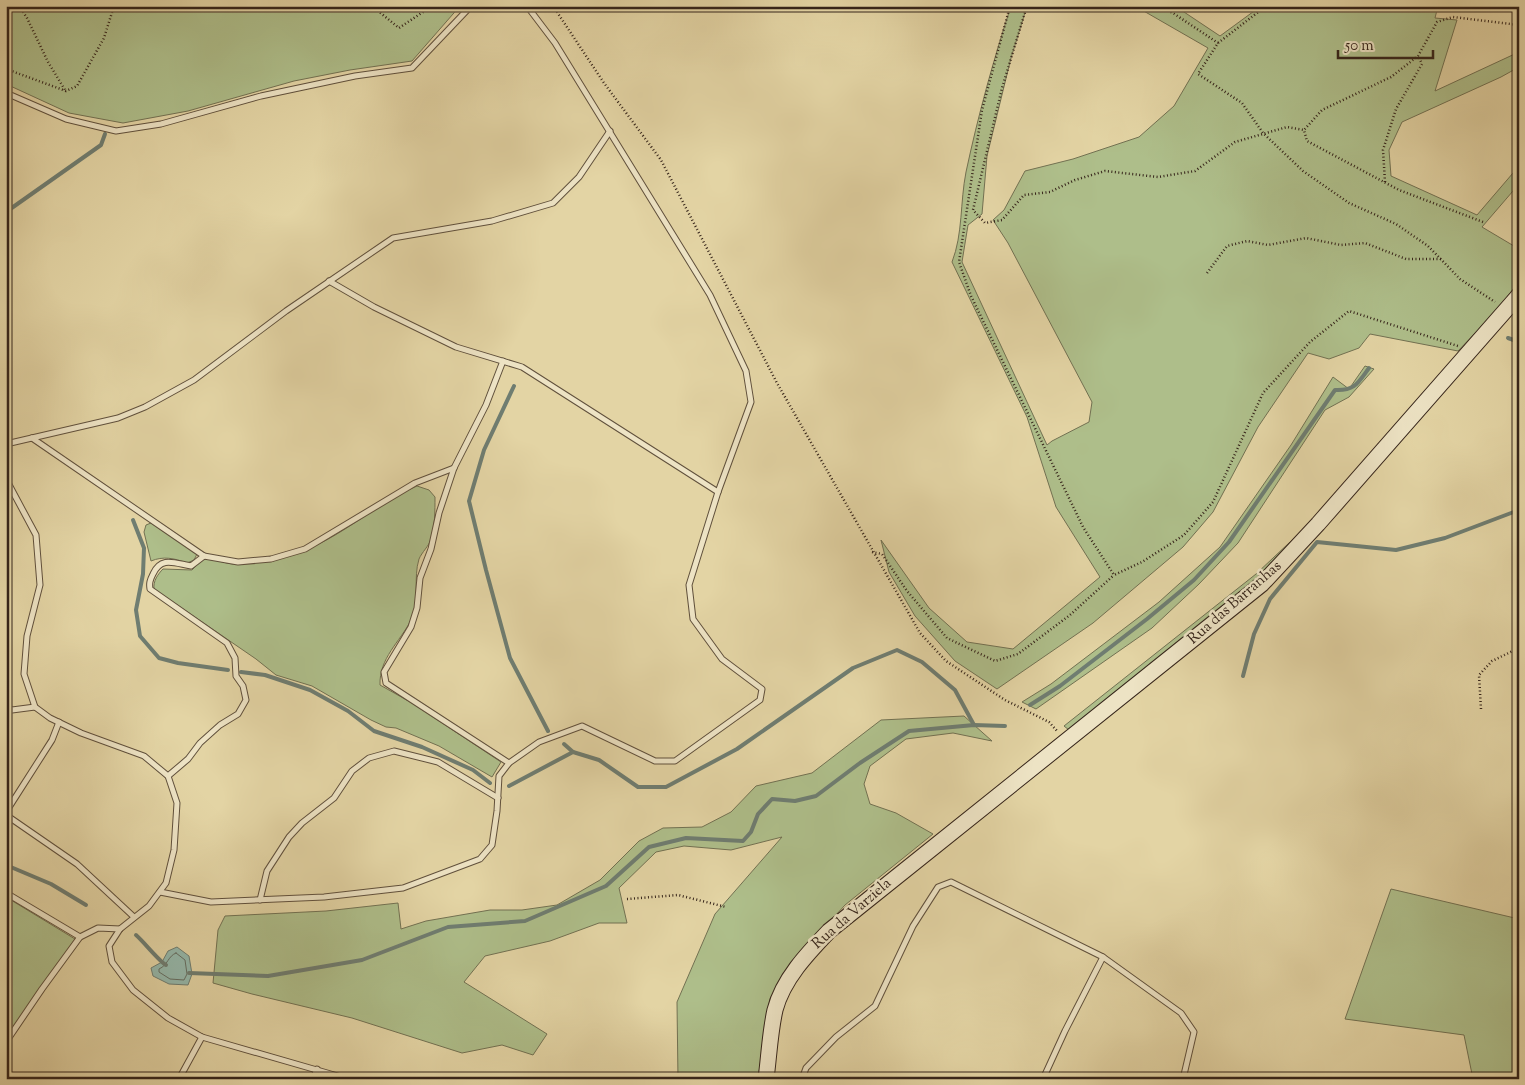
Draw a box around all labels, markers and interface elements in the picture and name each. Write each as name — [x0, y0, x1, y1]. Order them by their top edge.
scale bar — [1338, 28, 1432, 60]
text: 50 m — [1344, 36, 1374, 57]
street label: Rua das Barranhas — [1183, 556, 1287, 650]
street label: Rua da Varziela — [808, 874, 896, 954]

